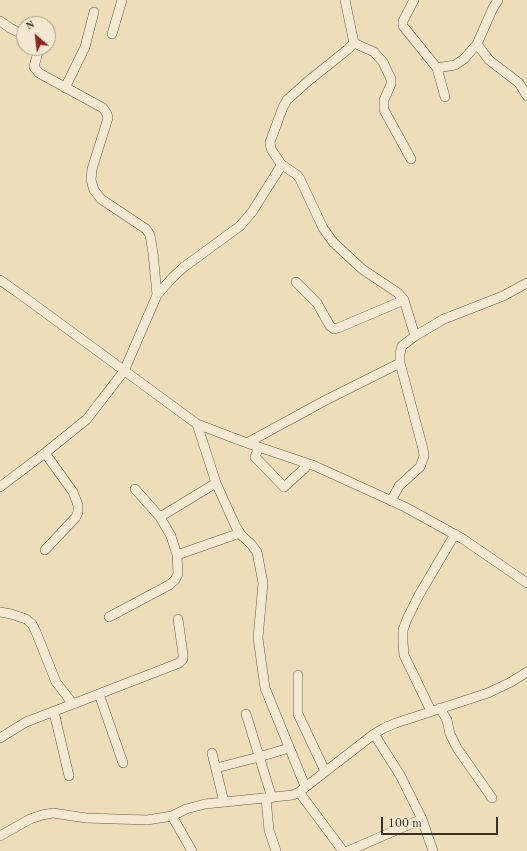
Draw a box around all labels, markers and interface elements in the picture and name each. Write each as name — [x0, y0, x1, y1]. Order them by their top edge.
north arrow — [16, 16, 56, 56]
text: N — [24, 19, 37, 33]
scale bar — [383, 809, 500, 835]
text: 100 m — [388, 818, 422, 830]

